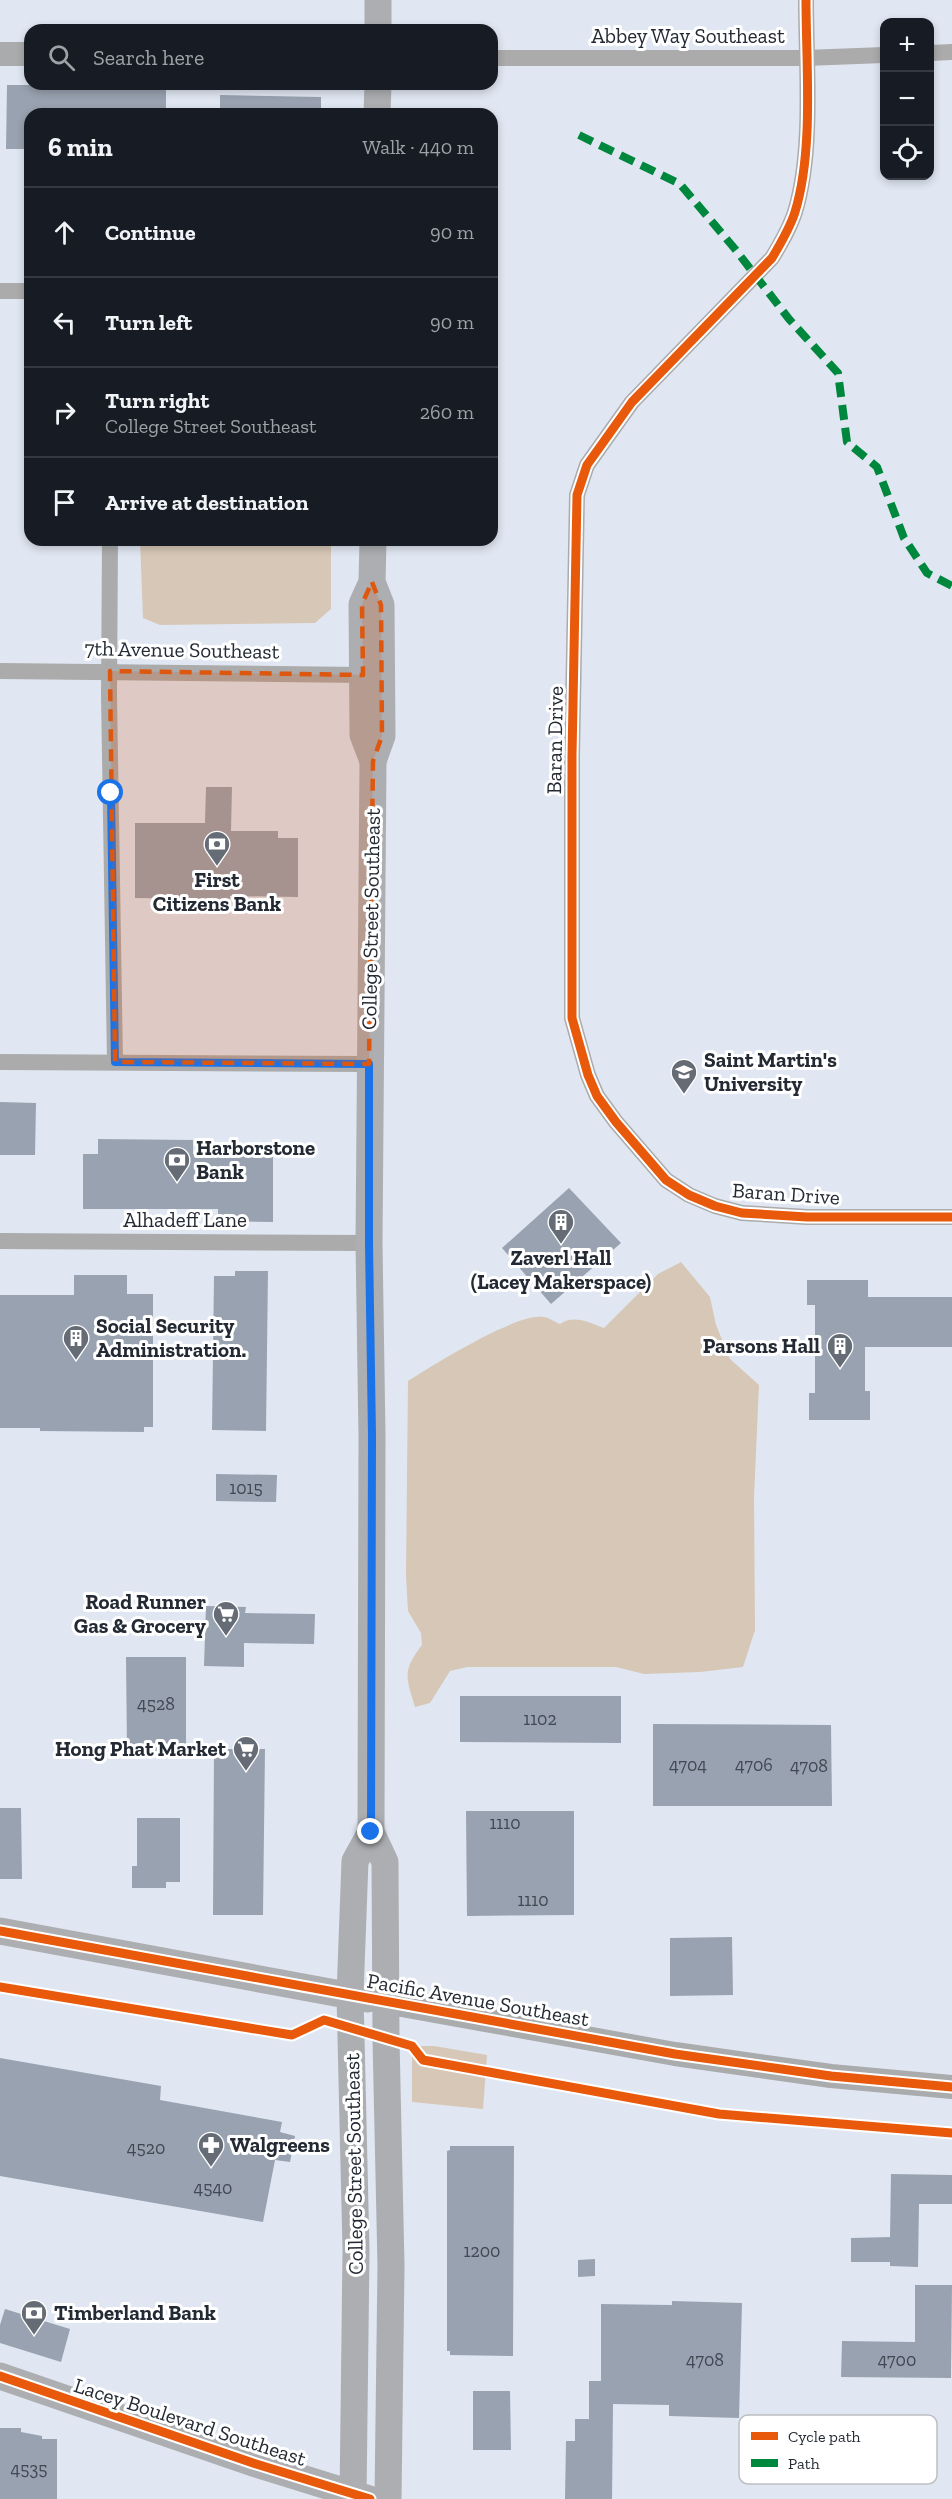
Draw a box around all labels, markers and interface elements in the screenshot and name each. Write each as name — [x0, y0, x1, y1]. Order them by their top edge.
map controls — [880, 18, 934, 180]
button: + — [880, 18, 934, 72]
street label: Abbey Way Southeast — [591, 23, 785, 48]
search box — [24, 24, 498, 90]
icon: search — [45, 41, 78, 74]
text: Search here — [93, 44, 204, 71]
button: − — [880, 72, 934, 126]
button: locate — [880, 126, 934, 180]
text: 6 min — [48, 131, 113, 163]
text: Walk · 440 m — [362, 135, 474, 159]
icon: ahead — [48, 216, 81, 249]
text: Continue — [105, 219, 196, 246]
text: 90 m — [430, 220, 474, 244]
icon: left — [48, 306, 81, 339]
text: Turn left — [105, 309, 192, 336]
text: 90 m — [430, 310, 474, 334]
text: Turn right — [105, 387, 209, 414]
icon: right — [48, 396, 81, 429]
text: 260 m — [420, 400, 474, 424]
text: College Street Southeast — [105, 414, 316, 438]
icon: arrive — [48, 486, 81, 519]
text: Arrive at destination — [105, 489, 308, 516]
street label: 7th Avenue Southeast — [84, 635, 280, 664]
street label: Baran Drive — [541, 686, 568, 794]
route start — [97, 779, 123, 805]
street label: College Street Southeast — [356, 808, 385, 1030]
bank icon: First Citizens Bank — [202, 829, 232, 867]
place label: First Citizens Bank — [153, 867, 282, 916]
place label: Saint Martin's University — [704, 1047, 837, 1096]
school or university icon: Saint Martin's University — [669, 1057, 699, 1095]
place label: Harborstone Bank — [196, 1135, 315, 1184]
bank icon: Harborstone Bank — [162, 1145, 192, 1183]
street label: Baran Drive — [731, 1177, 841, 1210]
street label: Alhadeff Lane — [123, 1207, 247, 1232]
building icon: Zaverl Hall (Lacey Makerspace) — [546, 1207, 576, 1245]
place label: Zaverl Hall (Lacey Makerspace) — [471, 1245, 651, 1294]
place label: Social Security Administration. — [96, 1313, 246, 1362]
building icon: Social Security Administration. — [61, 1323, 91, 1361]
building icon: Parsons Hall — [825, 1331, 855, 1369]
place label: Parsons Hall — [703, 1333, 820, 1358]
house number: 1015 — [229, 1477, 263, 1499]
place label: Road Runner Gas & Grocery — [74, 1589, 206, 1638]
supermarket icon: Road Runner Gas & Grocery — [211, 1599, 241, 1637]
house number: 4528 — [137, 1693, 175, 1715]
house number: 1102 — [523, 1708, 557, 1730]
supermarket icon: Hong Phat Market — [231, 1734, 261, 1772]
place label: Hong Phat Market — [55, 1736, 227, 1761]
house number: 4704 — [669, 1754, 707, 1776]
house number: 4706 — [735, 1754, 773, 1776]
house number: 4708 — [790, 1755, 828, 1777]
house number: 1110 — [489, 1812, 521, 1834]
route end — [357, 1818, 383, 1844]
house number: 1110 — [517, 1889, 549, 1911]
street label: Pacific Avenue Southeast — [365, 1968, 591, 2031]
street label: College Street Southeast — [339, 2053, 368, 2275]
pharmacy icon: Walgreens — [196, 2130, 226, 2168]
place label: Walgreens — [230, 2132, 330, 2157]
house number: 4520 — [127, 2137, 165, 2159]
house number: 4540 — [194, 2177, 233, 2199]
house number: 1200 — [464, 2240, 500, 2262]
bank icon: Timberland Bank — [19, 2298, 49, 2336]
place label: Timberland Bank — [54, 2300, 216, 2325]
house number: 4708 — [686, 2349, 724, 2371]
house number: 4700 — [878, 2349, 916, 2371]
street label: Lacey Boulevard Southeast — [71, 2372, 309, 2471]
legend — [739, 2415, 937, 2484]
text: Cycle path — [788, 2427, 861, 2446]
text: Path — [788, 2454, 820, 2473]
house number: 4535 — [11, 2458, 47, 2480]

